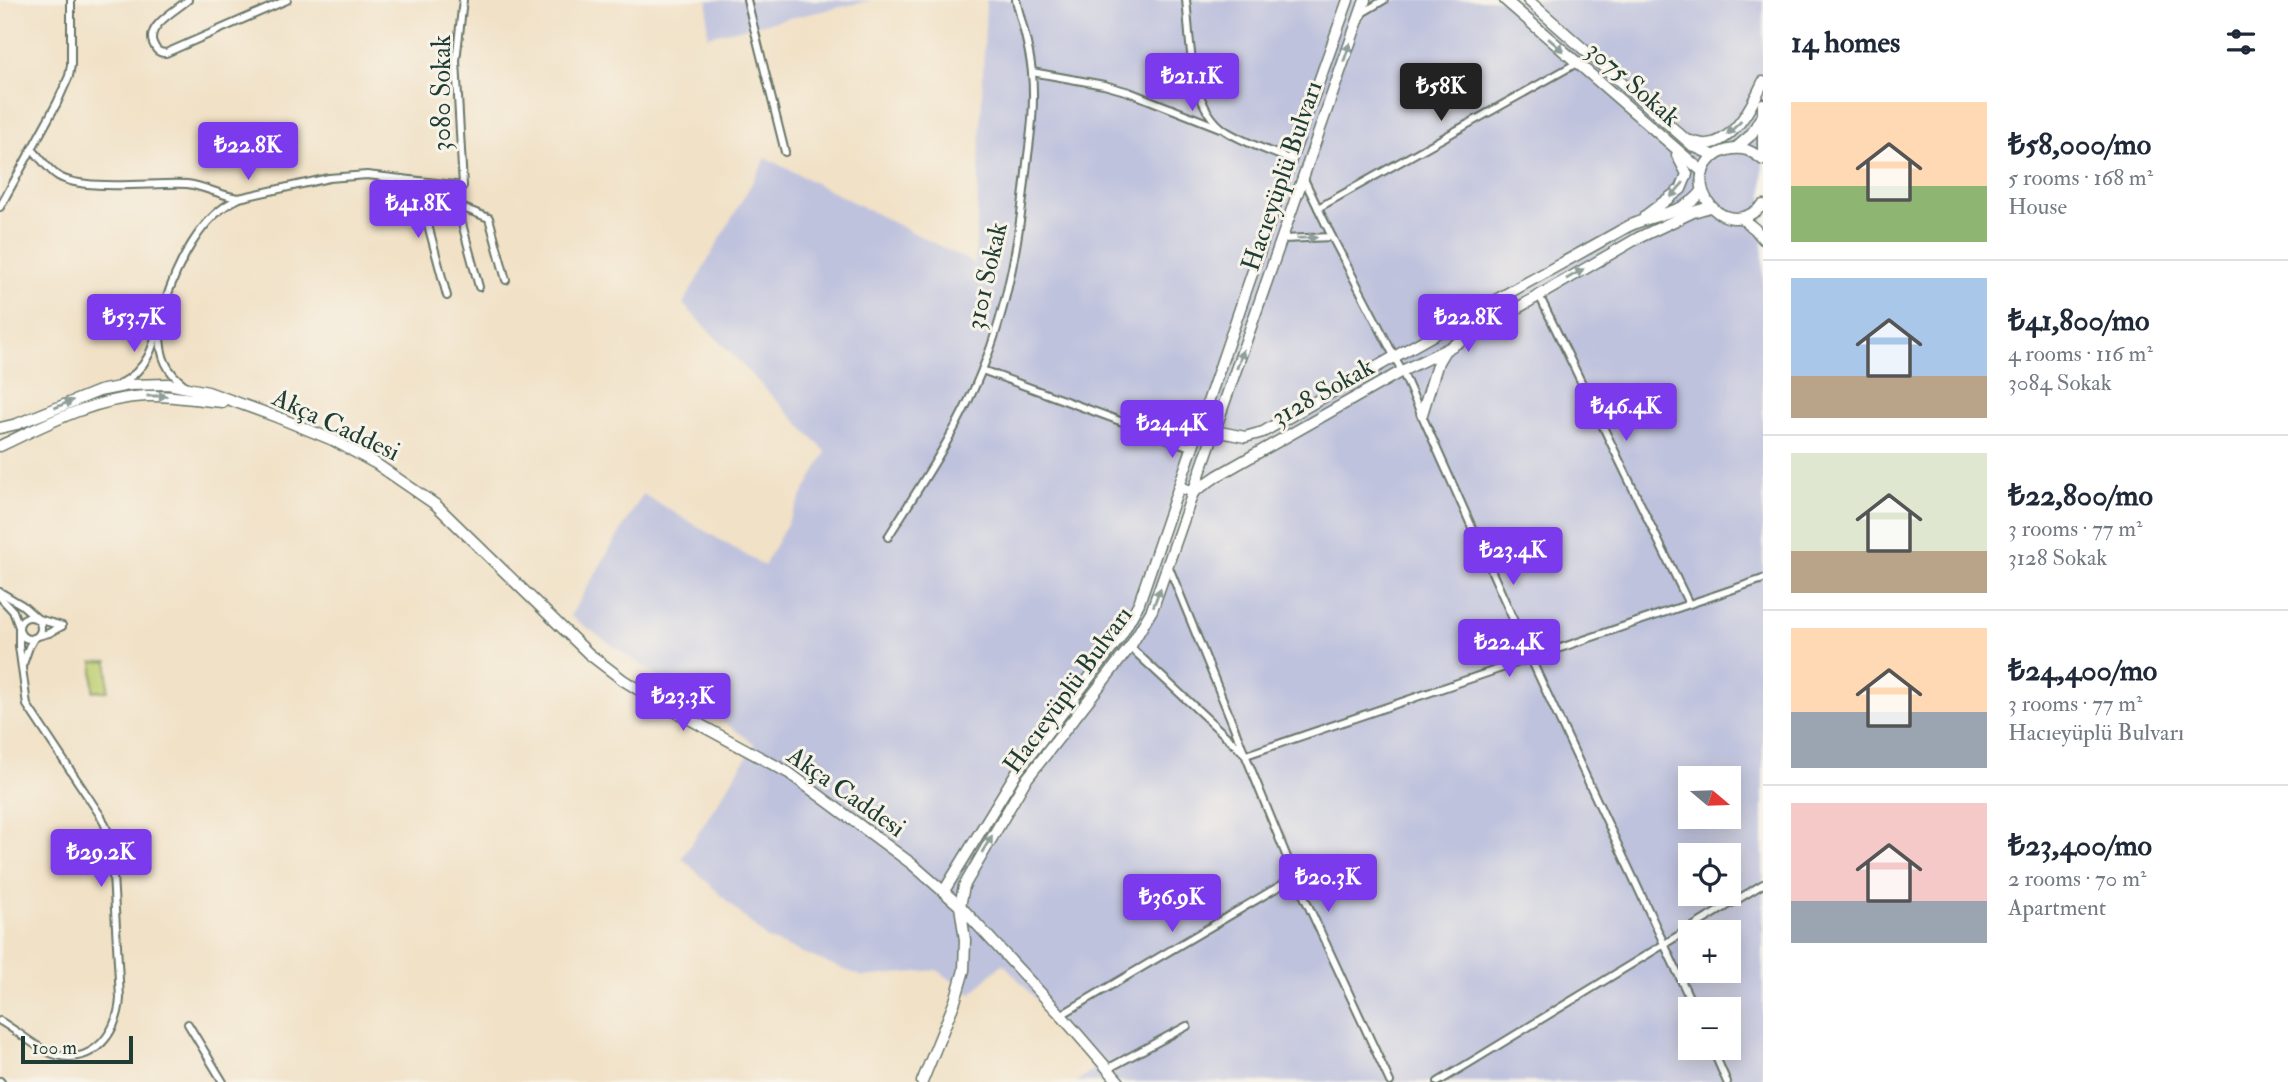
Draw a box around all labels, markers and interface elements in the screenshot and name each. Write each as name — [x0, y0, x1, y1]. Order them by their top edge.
icon: filters — [2222, 23, 2260, 61]
text: 14 homes — [1791, 24, 1900, 61]
street label: 3080 Sokak — [426, 34, 458, 151]
street label: 3075 Sokak — [1579, 34, 1687, 134]
one-way arrow — [1547, 37, 1565, 53]
one-way arrow — [1342, 41, 1353, 62]
pin: ₺21.1K — [1135, 54, 1249, 113]
text: ₺21.1K — [1161, 61, 1223, 90]
pin: ₺58K — [1400, 64, 1482, 123]
text: ₺58K — [1416, 71, 1466, 100]
street label: Hacıeyüplü Bulvarı — [1234, 77, 1331, 276]
one-way arrow — [1726, 119, 1743, 135]
pin: ₺22.8K — [191, 122, 305, 182]
text: ₺58,000/mo — [2008, 126, 2151, 163]
text: ₺22.8K — [214, 130, 282, 159]
icon: home — [1847, 130, 1931, 214]
text: 5 rooms · 168 m² — [2008, 163, 2153, 192]
pin: ₺41.8K — [361, 180, 475, 240]
one-way arrow — [1670, 181, 1685, 199]
text: ₺41.8K — [385, 188, 451, 217]
text: House — [2008, 192, 2067, 221]
street label: 3101 Sokak — [959, 219, 1015, 333]
one-way arrow — [1296, 232, 1318, 243]
one-way arrow — [1565, 268, 1584, 280]
pin: ₺53.7K — [77, 294, 191, 354]
pin: ₺22.8K — [1411, 294, 1525, 354]
text: ₺53.7K — [103, 302, 165, 331]
text: ₺22.8K — [1434, 302, 1502, 331]
text: ₺41,800/mo — [2008, 302, 2149, 339]
icon: home — [1847, 306, 1931, 390]
text: 4 rooms · 116 m² — [2008, 339, 2153, 368]
one-way arrow — [1235, 349, 1246, 370]
street label: 3128 Sokak — [1266, 351, 1380, 433]
text: 3084 Sokak — [2008, 368, 2112, 397]
street label: Akça Caddesi — [266, 381, 405, 468]
pin: ₺46.4K — [1569, 384, 1683, 443]
one-way arrow — [146, 390, 168, 402]
text: ₺46.4K — [1591, 391, 1661, 420]
one-way arrow — [53, 398, 74, 409]
pin: ₺24.4K — [1115, 400, 1229, 460]
text: ₺24.4K — [1137, 408, 1207, 437]
text: ₺22,800/mo — [2008, 477, 2153, 514]
icon: home — [1847, 481, 1931, 565]
text: 3 rooms · 77 m² — [2008, 514, 2143, 543]
pin: ₺23.4K — [1456, 528, 1570, 587]
text: ₺23.4K — [1480, 535, 1546, 564]
text: 3128 Sokak — [2008, 543, 2107, 572]
one-way arrow — [1152, 586, 1163, 607]
street label: Hacıeyüplü Bulvarı — [997, 600, 1140, 781]
pin: ₺22.4K — [1452, 620, 1566, 679]
text: ₺22.4K — [1474, 627, 1544, 656]
text: ₺24,400/mo — [2008, 652, 2157, 689]
icon: home — [1847, 656, 1931, 740]
pin: ₺23.3K — [626, 674, 740, 733]
text: ₺23.3K — [651, 681, 715, 710]
text: 3 rooms · 77 m² — [2008, 689, 2143, 718]
text: Hacıeyüplü Bulvarı — [2008, 718, 2184, 747]
street label: Akça Caddesi — [780, 739, 911, 844]
north arrow — [1678, 766, 1741, 830]
map controls — [1678, 766, 1741, 1060]
text: ₺23,400/mo — [2008, 827, 2152, 864]
pin: ₺29.2K — [44, 830, 158, 889]
icon: home — [1847, 831, 1931, 915]
one-way arrow — [981, 835, 994, 854]
text: ₺29.2K — [67, 837, 135, 866]
button: locate — [1678, 843, 1741, 906]
pin: ₺20.3K — [1271, 855, 1385, 914]
text: ₺20.3K — [1295, 862, 1361, 891]
text: 2 rooms · 70 m² — [2008, 864, 2147, 893]
pin: ₺36.9K — [1115, 874, 1229, 934]
text: ₺36.9K — [1139, 882, 1205, 911]
text: Apartment — [2008, 893, 2106, 922]
button: + — [1678, 920, 1741, 983]
button: − — [1678, 997, 1741, 1060]
scale bar — [21, 1033, 133, 1065]
text: 100 m — [32, 1036, 77, 1060]

